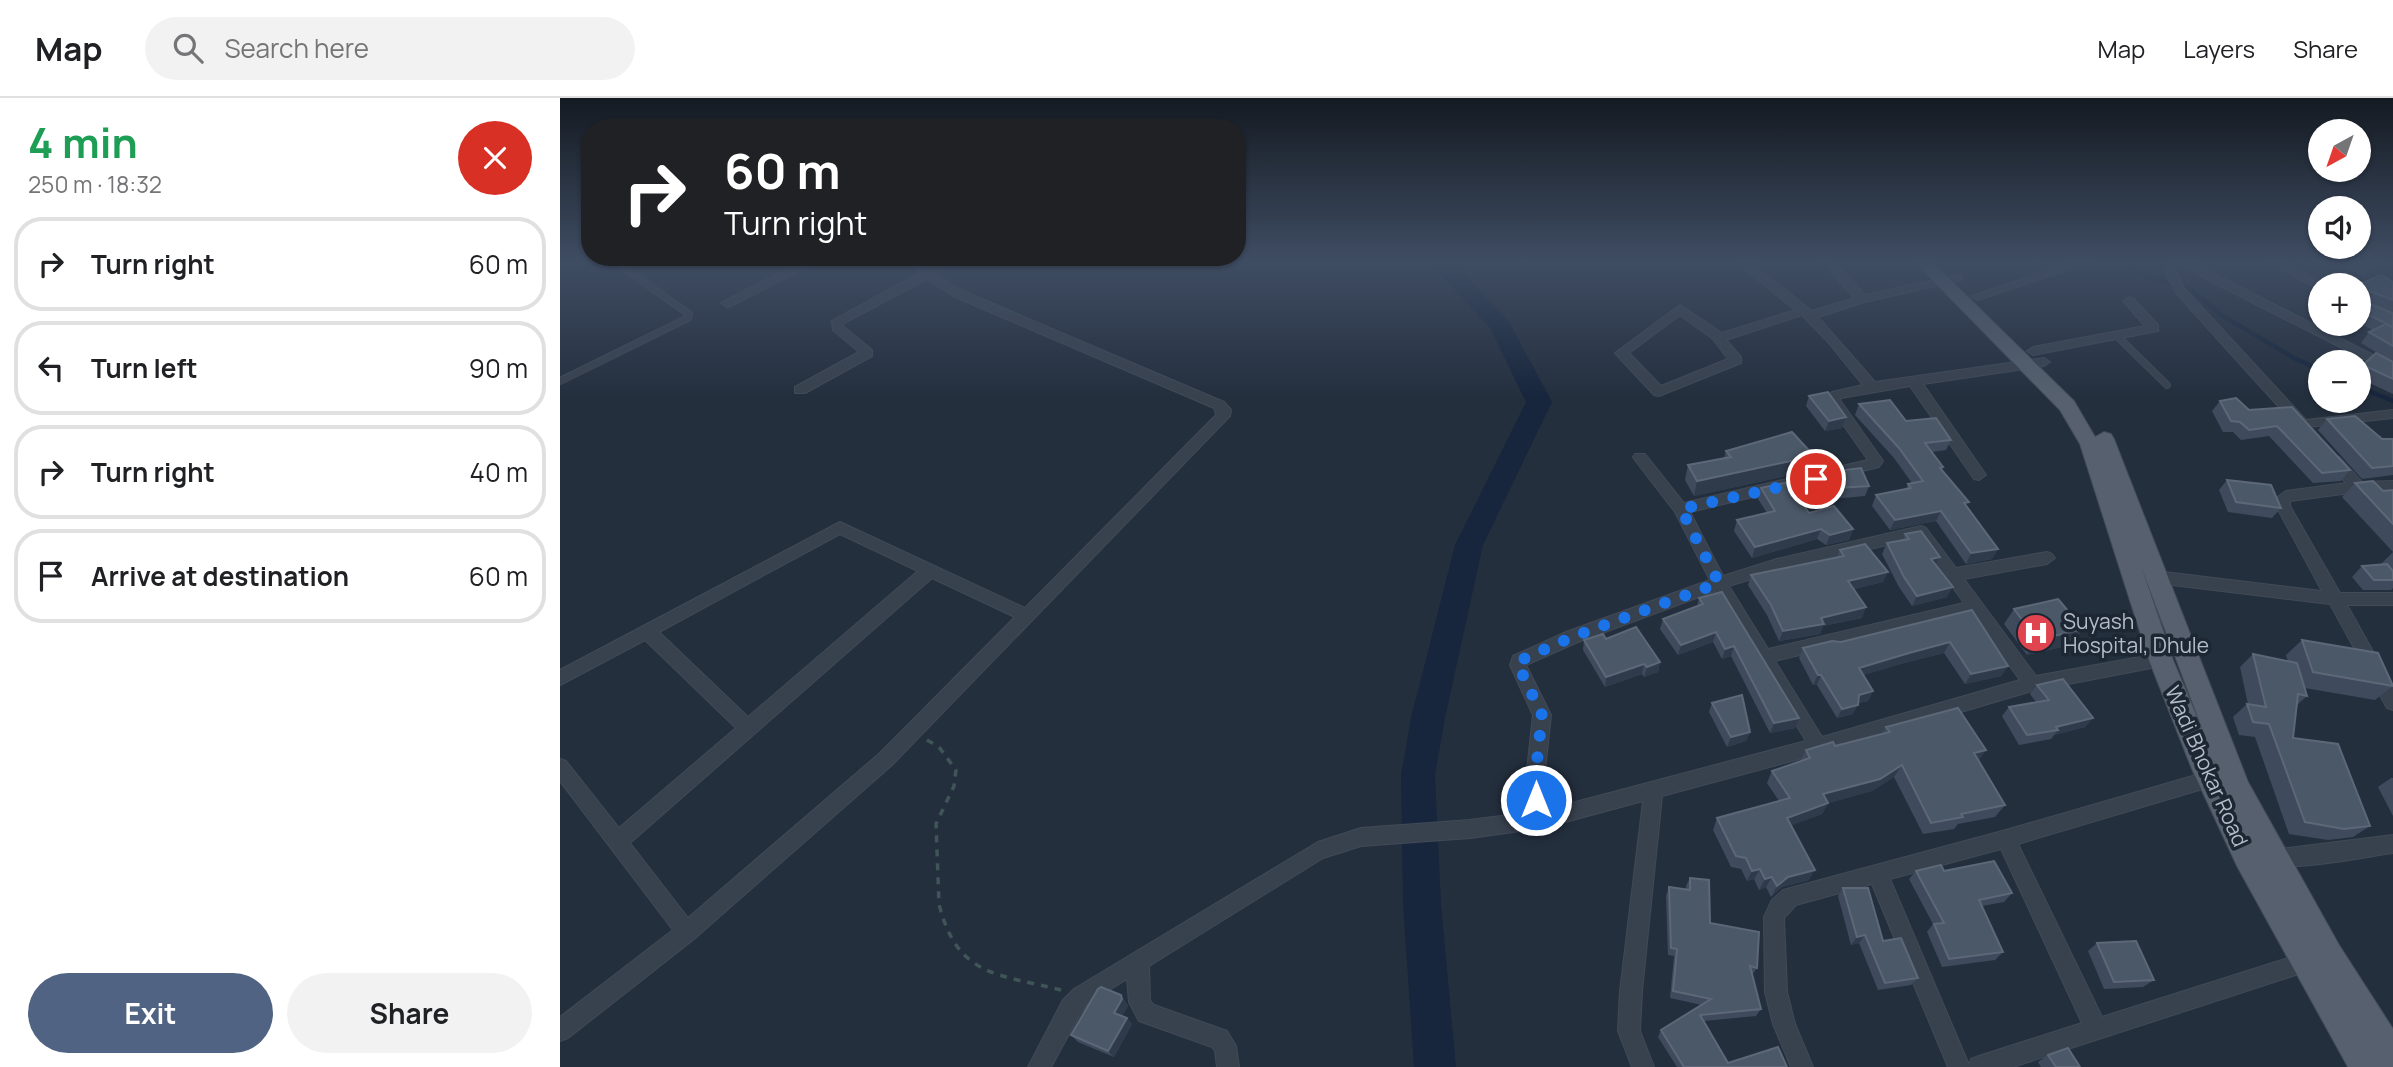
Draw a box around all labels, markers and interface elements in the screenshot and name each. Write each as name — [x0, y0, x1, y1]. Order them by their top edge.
search box — [145, 17, 635, 80]
text: Map — [35, 26, 103, 71]
icon: search — [169, 29, 207, 67]
text: Search here — [225, 30, 369, 66]
text: Map — [2098, 32, 2145, 65]
text: Layers — [2183, 32, 2255, 65]
text: Share — [2293, 32, 2358, 65]
text: 4 min — [28, 113, 138, 171]
north arrow — [2308, 119, 2371, 182]
map controls — [2308, 119, 2371, 413]
button: close — [458, 121, 532, 195]
text: 60 m — [724, 137, 841, 204]
icon: right — [609, 147, 700, 238]
text: 250 m · 18:32 — [28, 168, 162, 200]
button: sound — [2308, 196, 2371, 259]
text: Turn right — [724, 201, 867, 245]
icon: right — [32, 245, 70, 283]
text: Turn right — [91, 246, 215, 282]
text: 60 m — [469, 246, 528, 282]
button: + — [2308, 273, 2371, 336]
icon: left — [32, 349, 70, 387]
text: Turn left — [91, 350, 198, 386]
text: 90 m — [469, 350, 528, 386]
button: − — [2308, 350, 2371, 413]
pin — [1786, 449, 1846, 509]
icon: right — [32, 453, 70, 491]
text: Turn right — [91, 454, 215, 490]
text: 40 m — [470, 454, 528, 490]
icon: arrive — [1797, 460, 1835, 498]
icon: arrive — [32, 557, 70, 595]
text: Arrive at destination — [91, 558, 349, 594]
text: 60 m — [469, 558, 528, 594]
place label: Suyash Hospital, Dhule — [2063, 607, 2209, 659]
hospital icon: Suyash Hospital, Dhule — [2015, 612, 2057, 654]
street label: Wadi Bhokar Road — [2159, 681, 2255, 851]
position arrow — [1499, 763, 1573, 837]
button: Exit — [28, 973, 273, 1053]
button: Share — [287, 973, 532, 1053]

